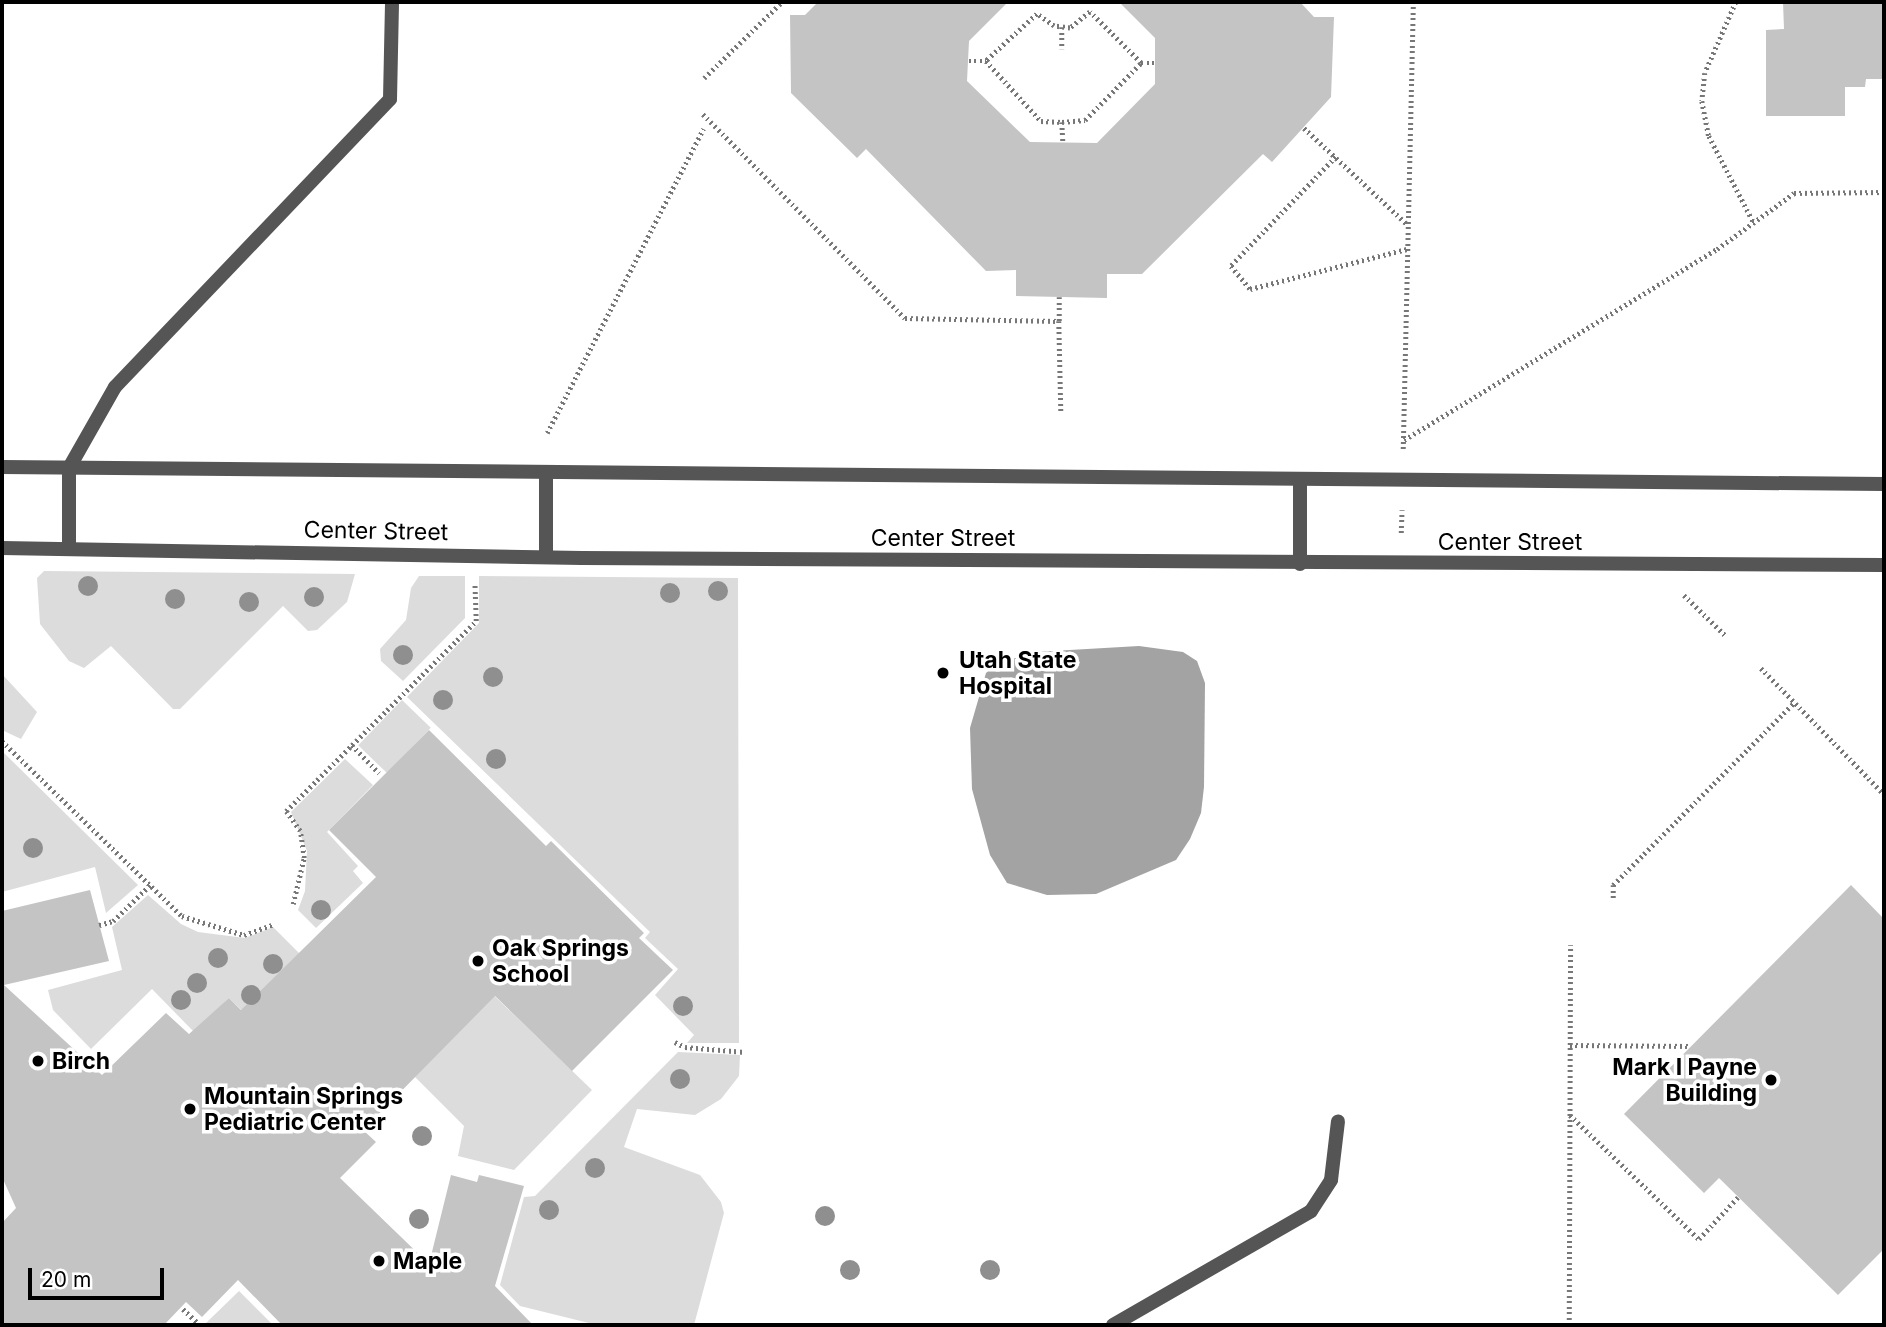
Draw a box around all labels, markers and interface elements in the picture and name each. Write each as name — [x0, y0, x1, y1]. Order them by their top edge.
street label: Center Street — [304, 516, 448, 546]
street label: Center Street — [871, 524, 1015, 552]
street label: Center Street — [1438, 528, 1582, 556]
place label: Utah State Hospital — [959, 646, 1076, 700]
marker: Utah State Hospital — [933, 663, 953, 683]
place label: Oak Springs School — [492, 934, 629, 988]
marker: Oak Springs School — [470, 953, 486, 969]
place label: Birch — [52, 1047, 110, 1075]
marker: Birch — [30, 1053, 46, 1069]
place label: Mark I Payne Building — [1612, 1053, 1757, 1107]
marker: Mark I Payne Building — [1763, 1072, 1779, 1088]
place label: Mountain Springs Pediatric Center — [204, 1082, 403, 1136]
marker: Mountain Springs Pediatric Center — [182, 1101, 198, 1117]
place label: Maple — [393, 1247, 462, 1275]
marker: Maple — [371, 1253, 387, 1269]
scale bar — [32, 1254, 168, 1298]
text: 20 m — [41, 1267, 91, 1292]

